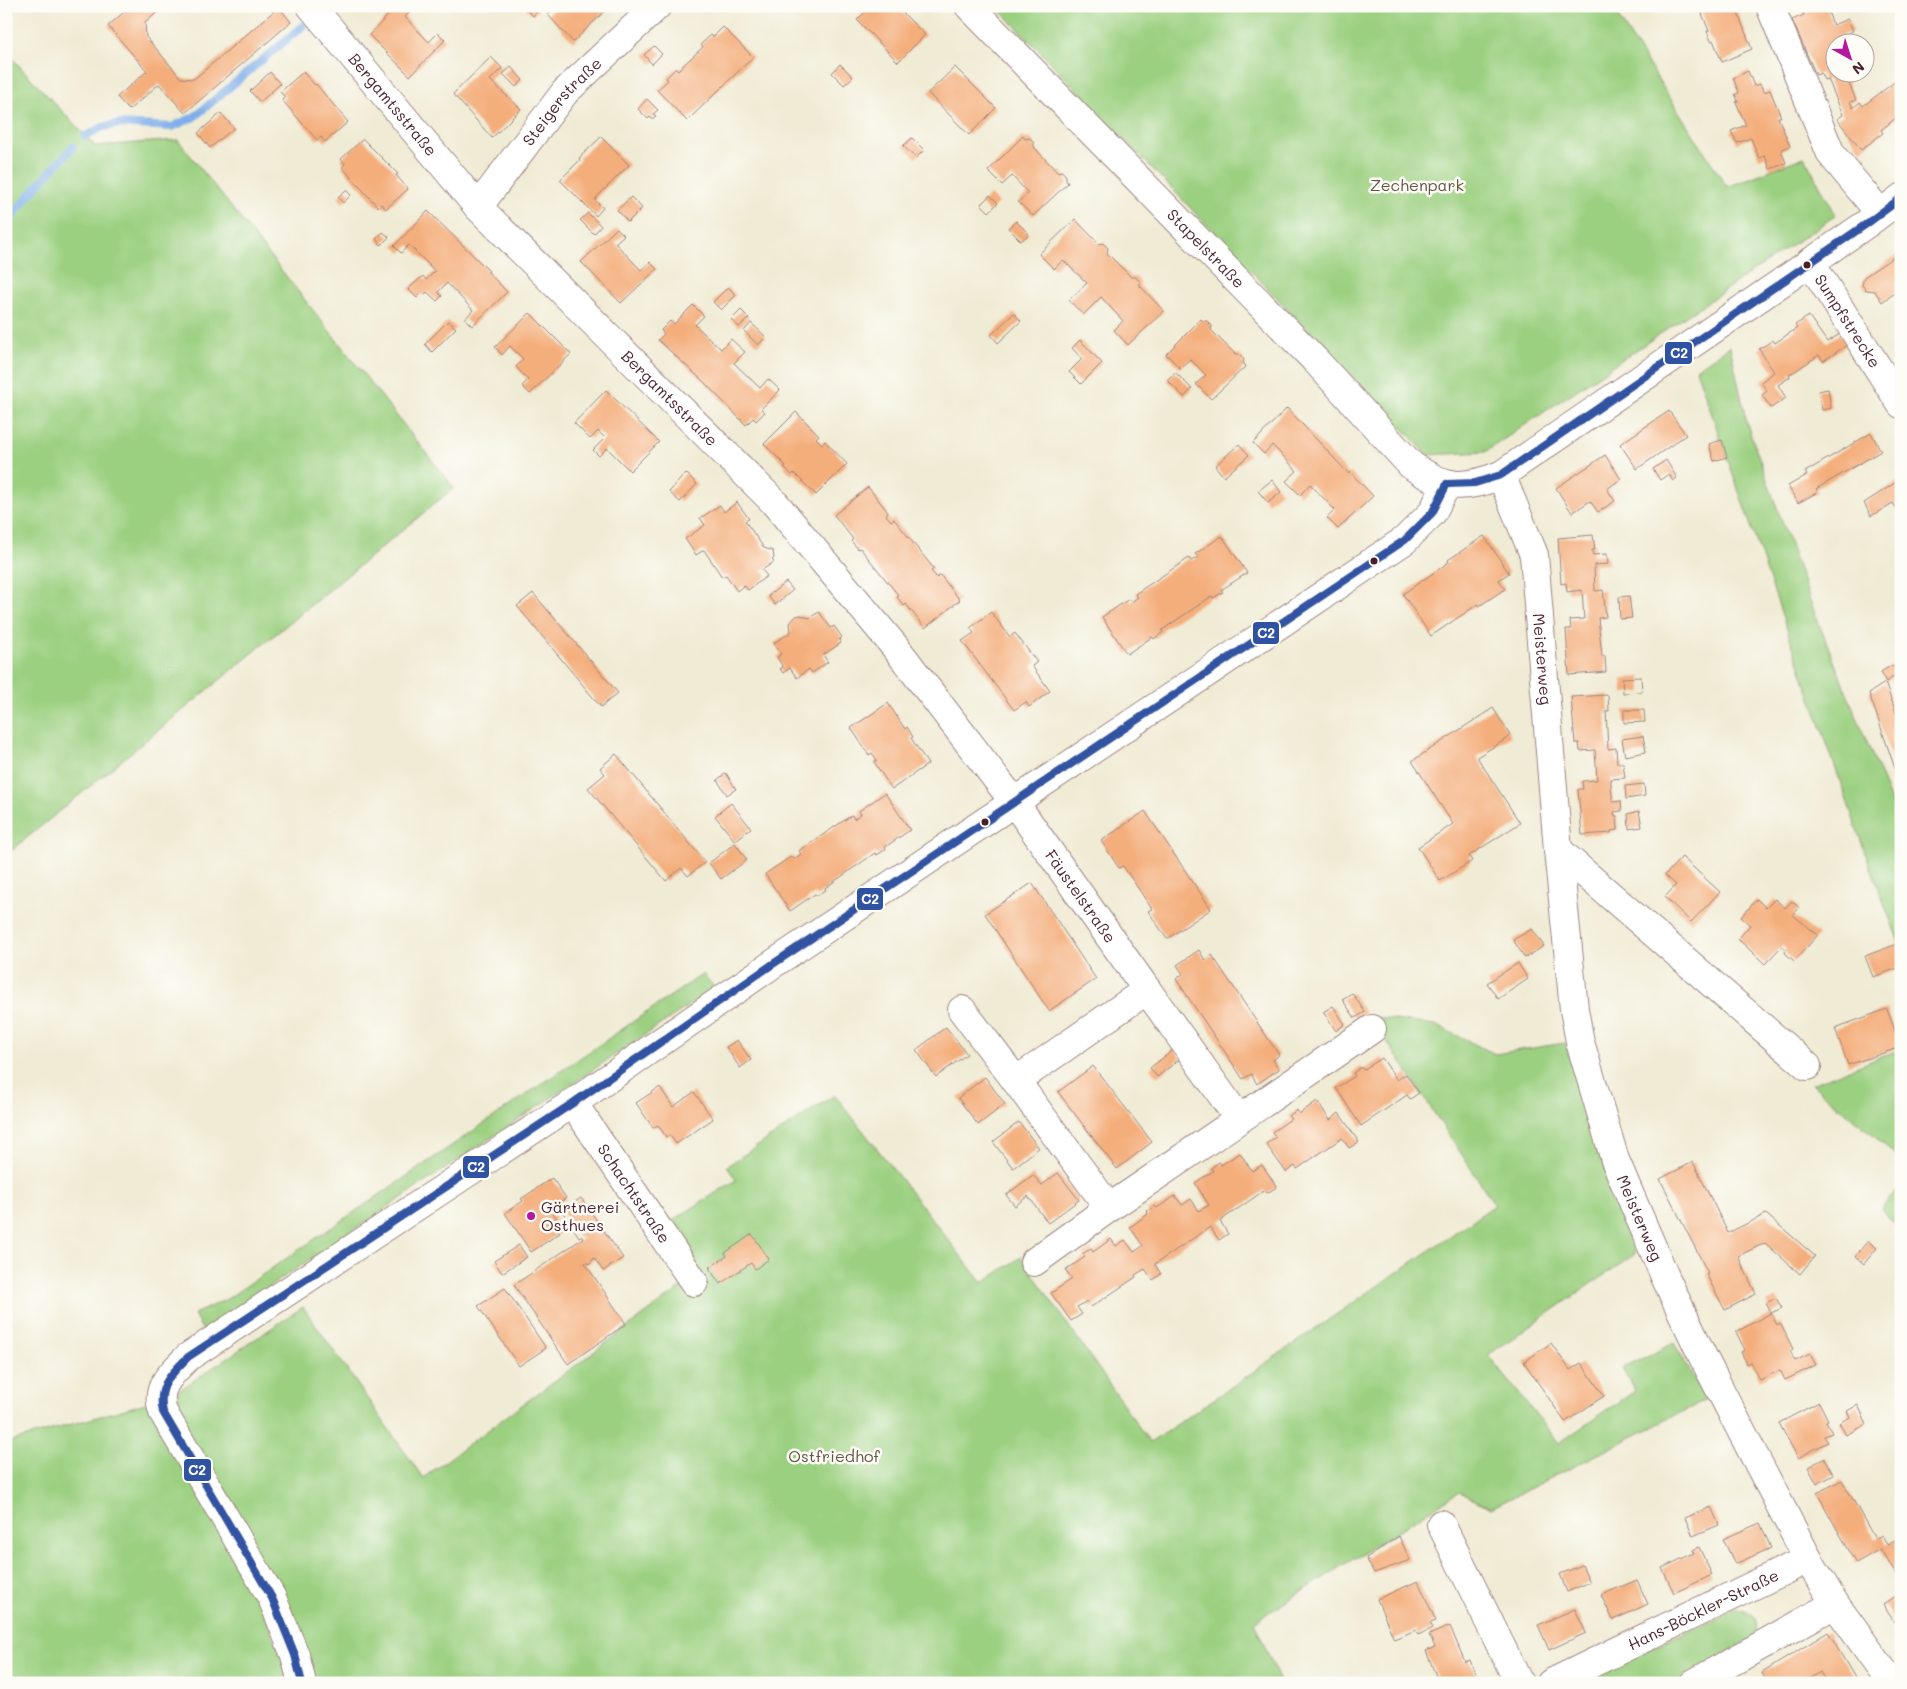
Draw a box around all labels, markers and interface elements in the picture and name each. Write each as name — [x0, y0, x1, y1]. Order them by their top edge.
north arrow — [1824, 32, 1874, 82]
street label: Bergamtsstraße — [344, 48, 442, 160]
street label: Steigerstraße — [517, 52, 606, 150]
text: N — [1848, 58, 1869, 79]
park label: Zechenpark — [1370, 174, 1464, 195]
street label: Stapelstraße — [1163, 204, 1250, 292]
unlabelled marker — [1802, 260, 1812, 270]
street label: Sumpfstrecke — [1810, 270, 1886, 371]
line badge: C2 — [1664, 341, 1693, 365]
text: C2 — [1670, 343, 1688, 362]
street label: Bergamtsstraße — [617, 345, 723, 450]
unlabelled marker — [1369, 556, 1379, 566]
street label: Meisterweg — [1529, 612, 1557, 706]
line badge: C2 — [1252, 621, 1280, 645]
text: C2 — [1257, 623, 1275, 642]
unlabelled marker — [980, 817, 990, 827]
street label: Fäustelstraße — [1041, 845, 1121, 947]
line badge: C2 — [856, 887, 884, 911]
text: C2 — [861, 889, 879, 908]
street label: Schachtstraße — [593, 1139, 676, 1247]
line badge: C2 — [462, 1155, 490, 1179]
text: C2 — [467, 1157, 485, 1176]
street label: Meisterweg — [1613, 1171, 1668, 1264]
place label: Gärtnerei Osthues — [541, 1196, 620, 1235]
marker: Gärtnerei Osthues — [525, 1210, 537, 1222]
park label: Ostfriedhof — [788, 1445, 880, 1466]
line badge: C2 — [183, 1458, 212, 1482]
text: C2 — [188, 1460, 206, 1479]
street label: Hans-Böckler-Straße — [1624, 1564, 1782, 1654]

